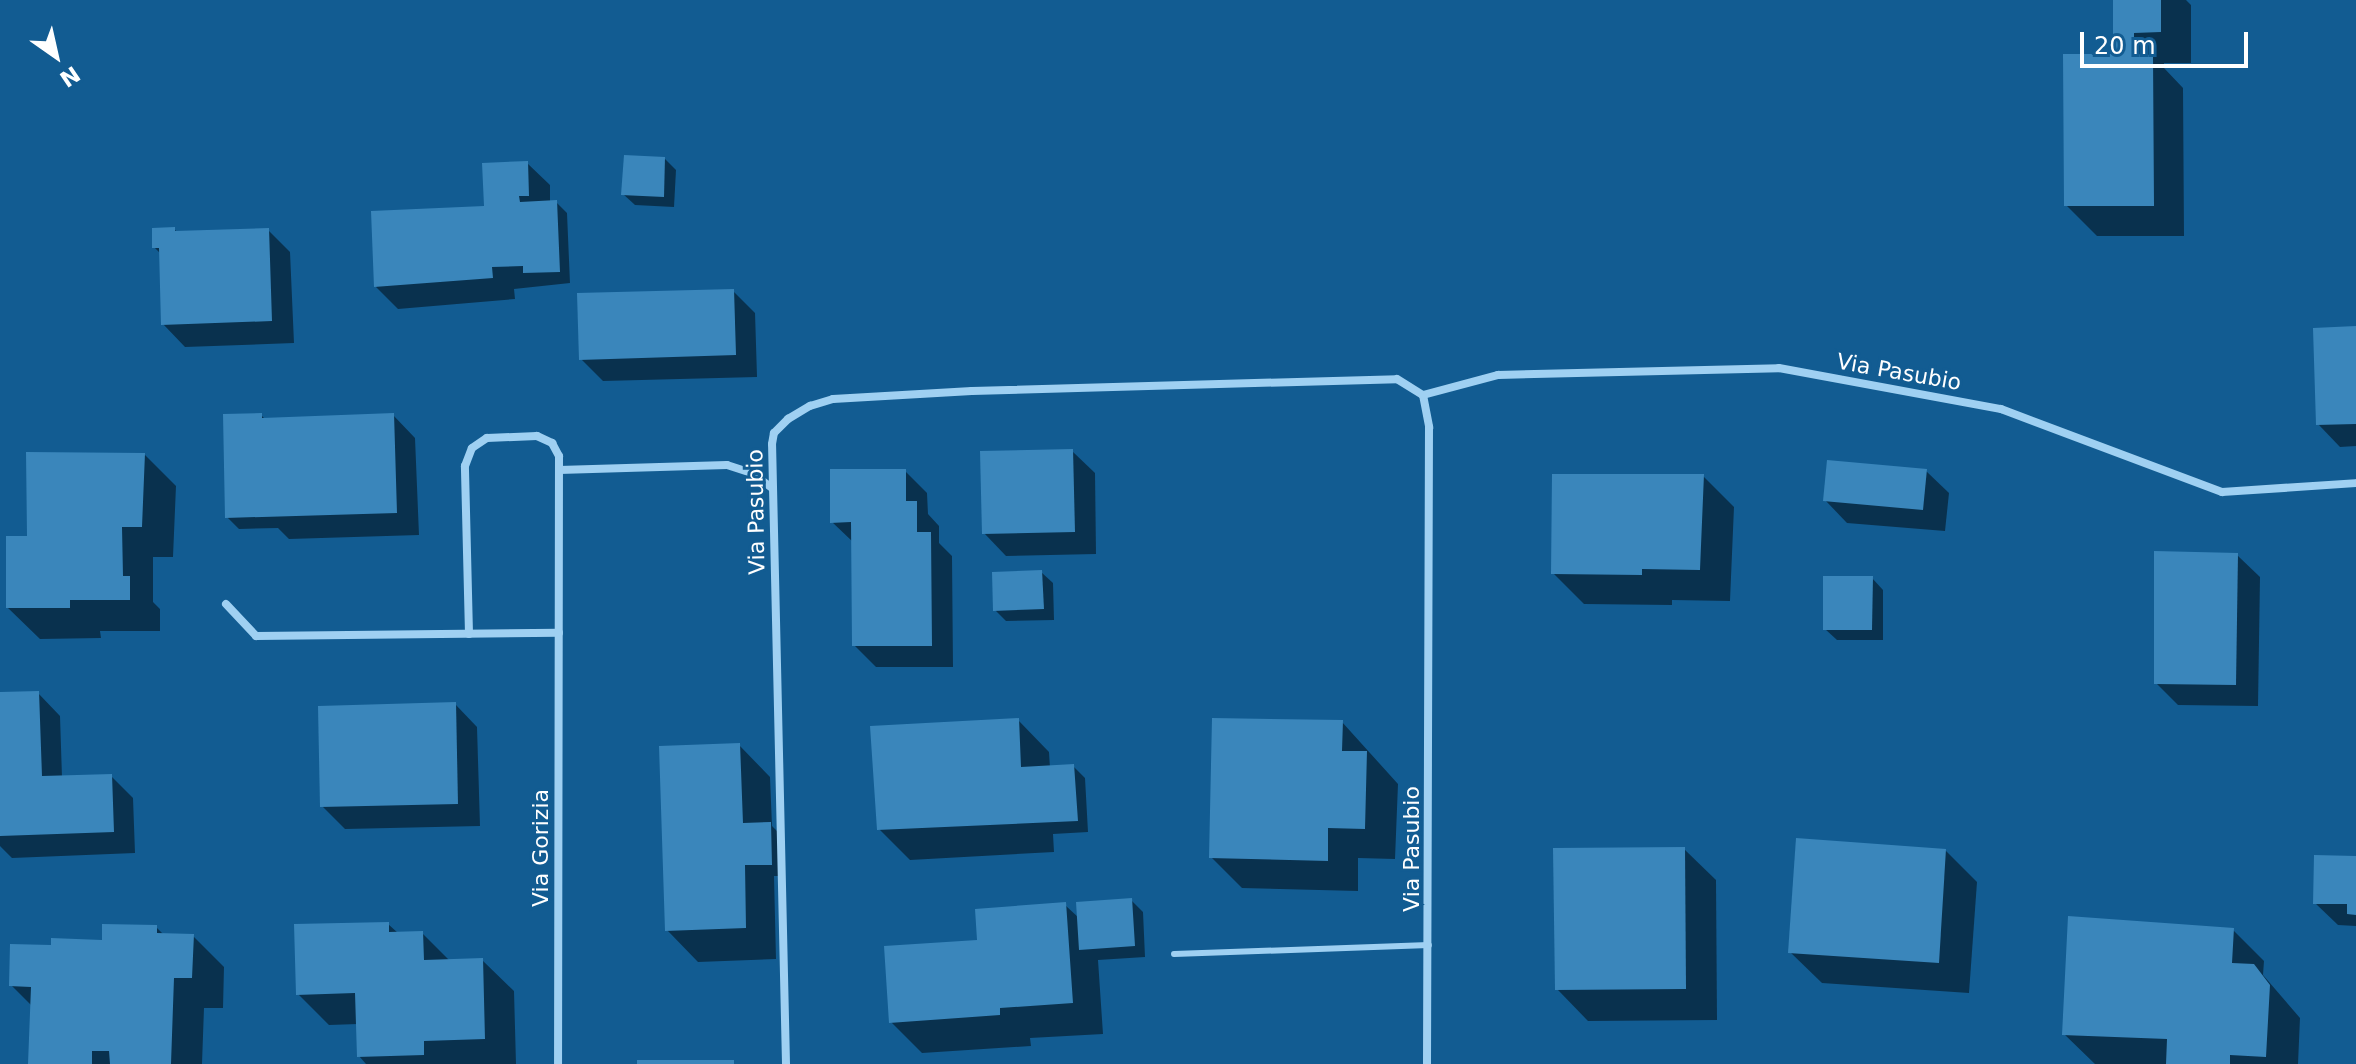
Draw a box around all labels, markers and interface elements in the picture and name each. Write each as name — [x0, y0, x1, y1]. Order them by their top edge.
north arrow — [16, 16, 96, 96]
scale bar — [2084, 16, 2252, 66]
text: 20 m — [2094, 32, 2156, 60]
text: N — [55, 61, 84, 92]
street label: Via Pasubio — [1835, 348, 1963, 396]
street label: Via Pasubio — [742, 449, 770, 575]
street label: Via Pasubio — [1399, 786, 1425, 912]
street label: Via Gorizia — [528, 789, 554, 907]

